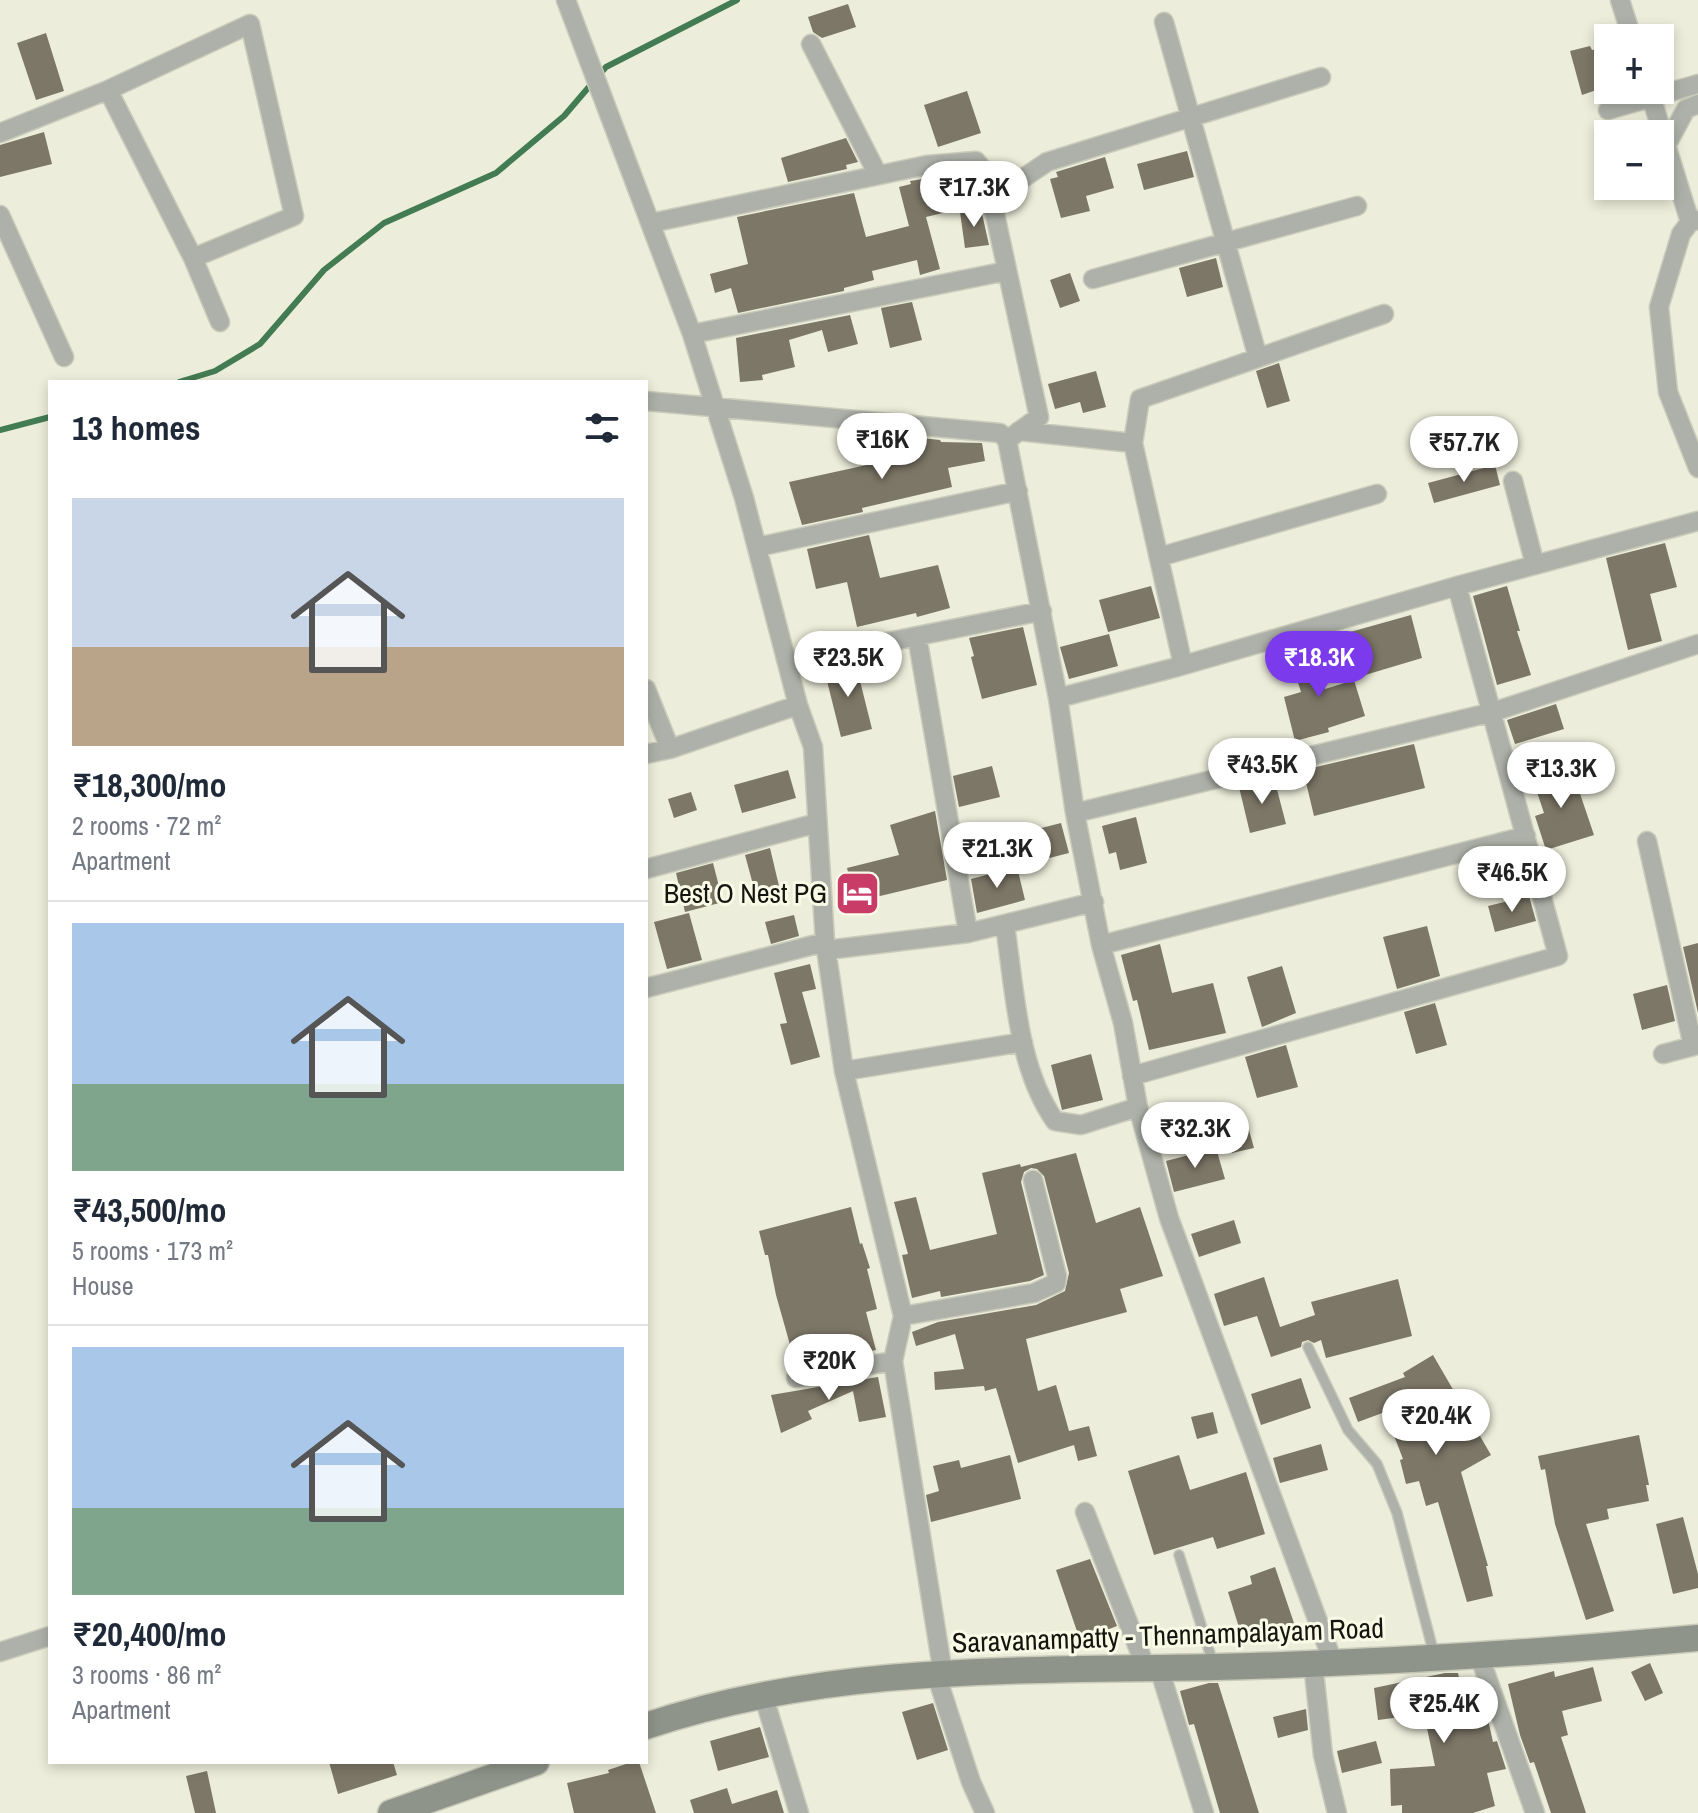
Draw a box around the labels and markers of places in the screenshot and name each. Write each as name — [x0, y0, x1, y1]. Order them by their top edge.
pin: ₹17.3K — [909, 161, 1039, 229]
pin: ₹16K — [835, 413, 929, 481]
pin: ₹57.7K — [1399, 416, 1529, 484]
pin: ₹23.5K — [783, 631, 913, 699]
pin: ₹18.3K — [1254, 631, 1384, 699]
pin: ₹43.5K — [1197, 738, 1327, 806]
pin: ₹13.3K — [1496, 742, 1626, 810]
pin: ₹21.3K — [932, 822, 1062, 890]
pin: ₹46.5K — [1447, 846, 1577, 914]
hotel icon: Best O Nest PG — [834, 869, 882, 917]
place label: Best O Nest PG — [664, 874, 827, 912]
pin: ₹32.3K — [1130, 1102, 1260, 1170]
pin: ₹20K — [782, 1334, 876, 1402]
pin: ₹20.4K — [1371, 1389, 1501, 1457]
pin: ₹25.4K — [1379, 1677, 1509, 1745]

